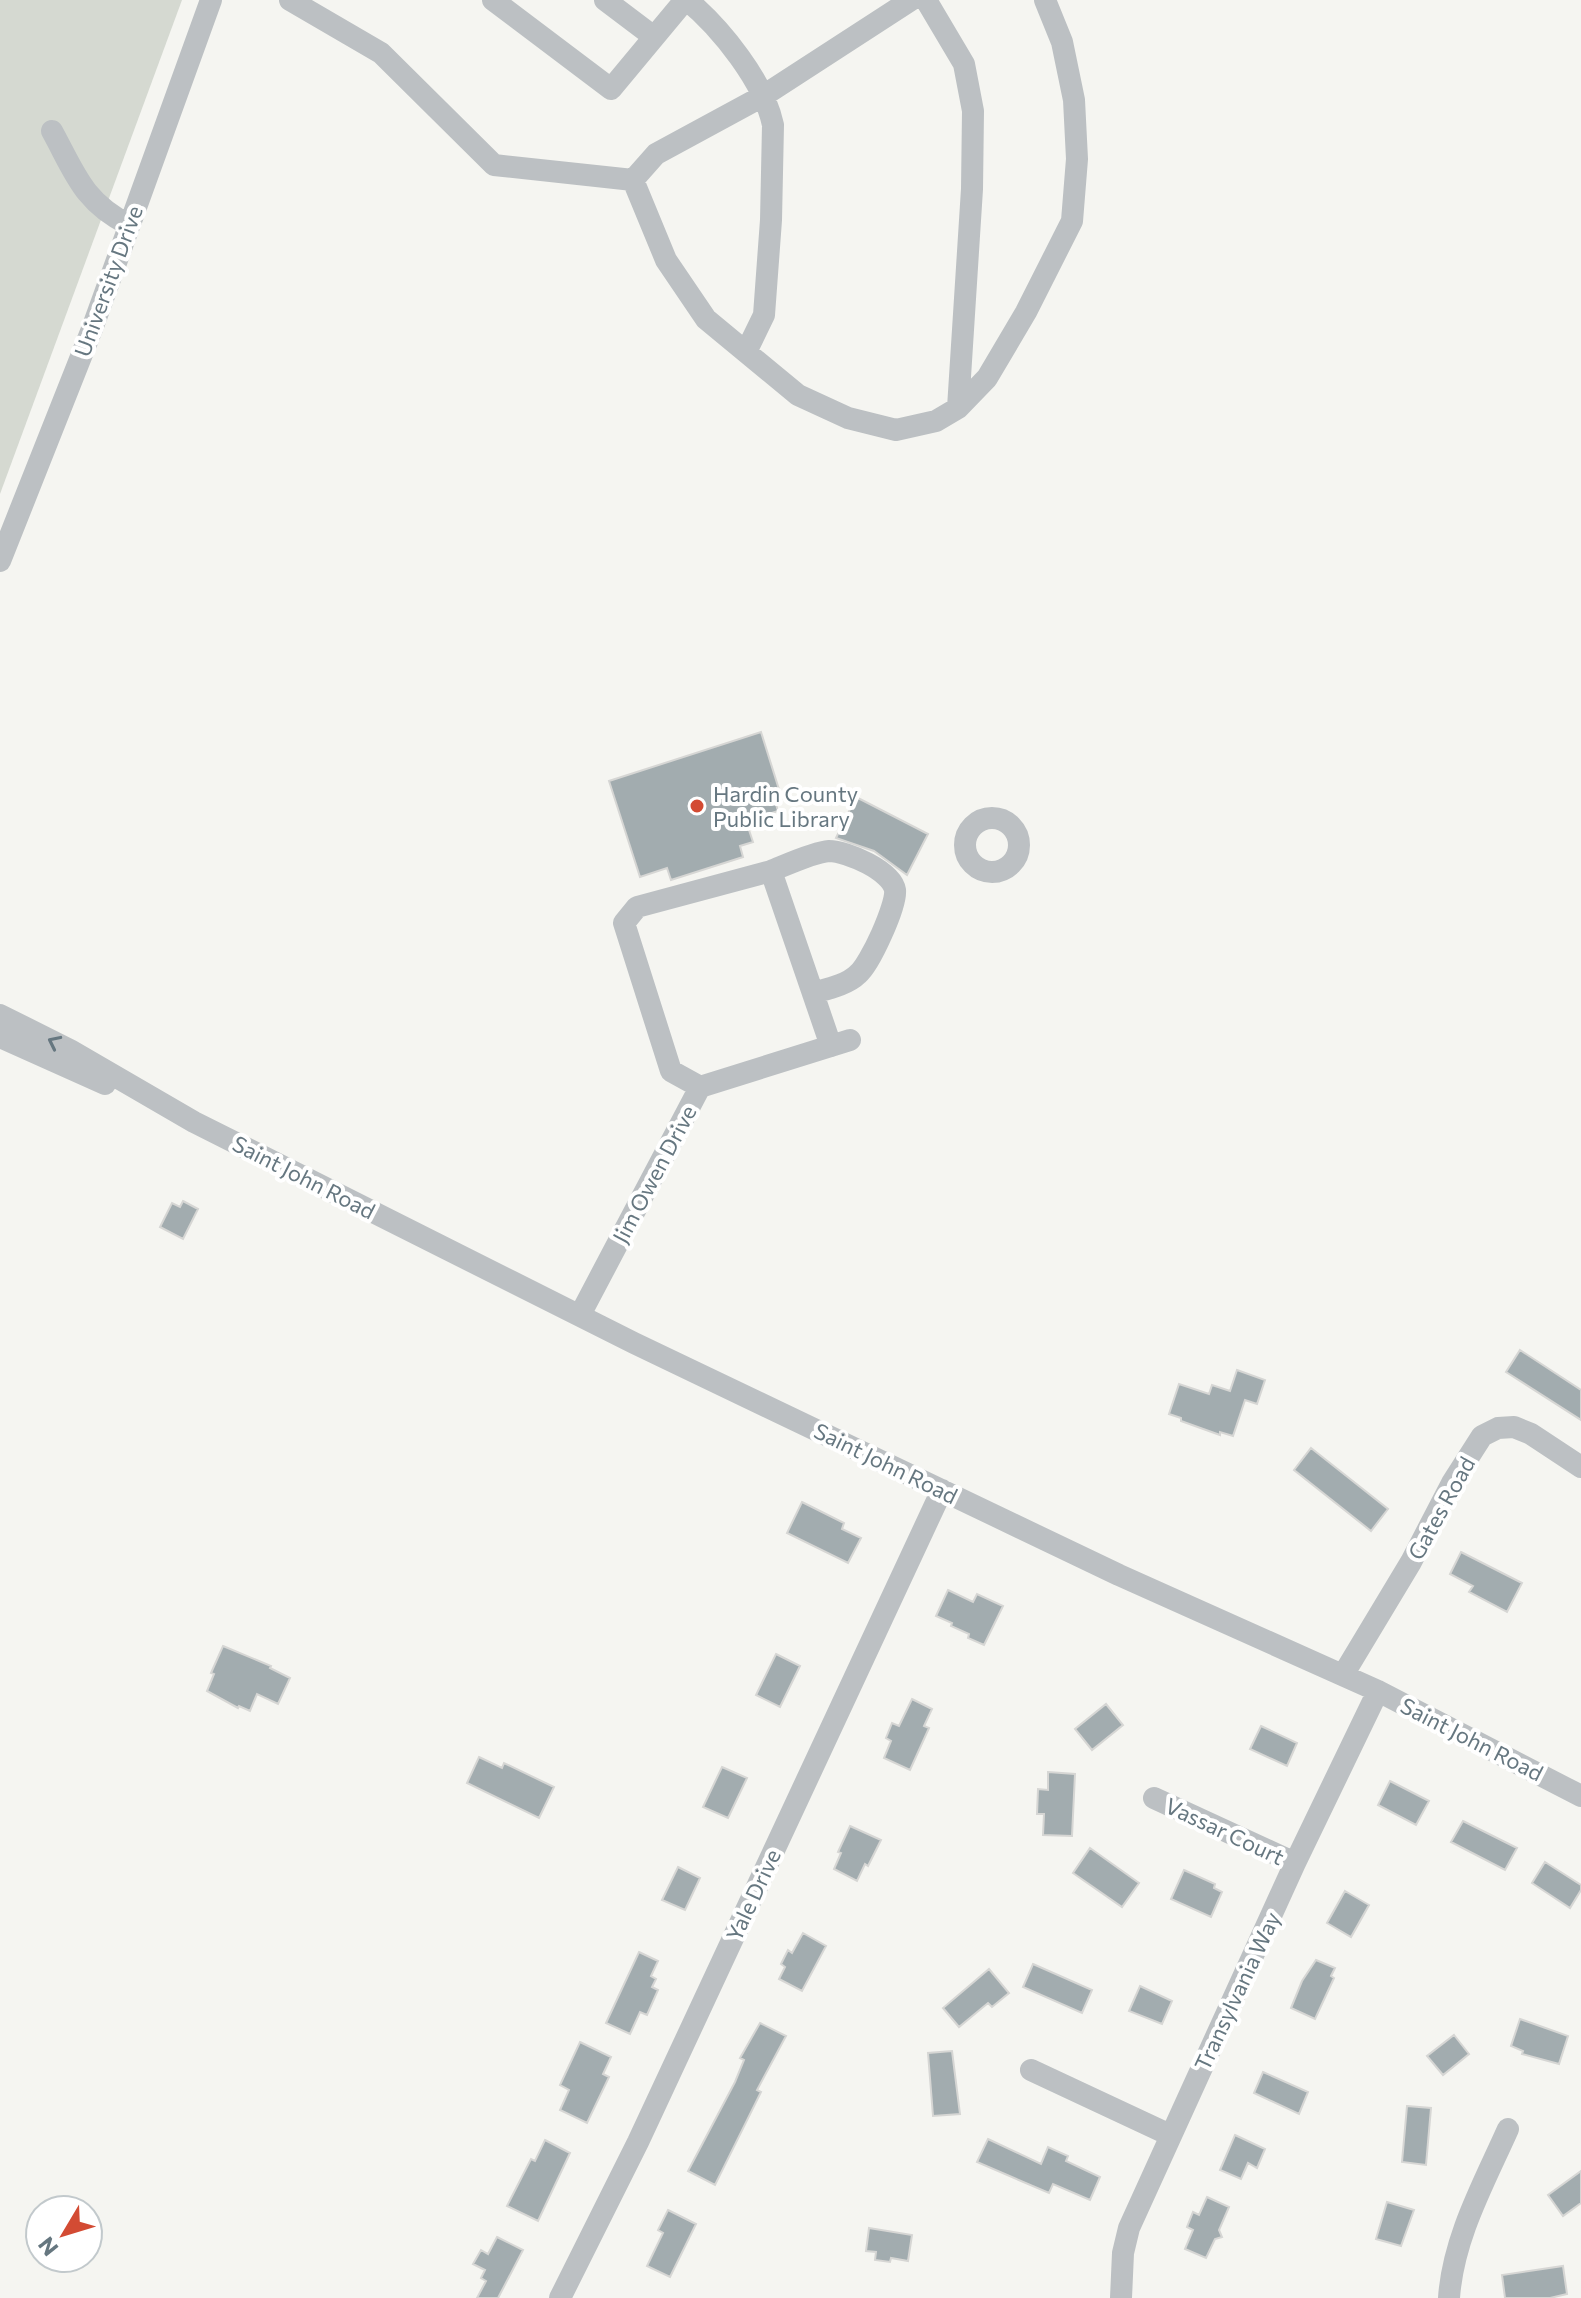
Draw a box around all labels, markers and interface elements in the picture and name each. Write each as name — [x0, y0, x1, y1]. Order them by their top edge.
street label: University Drive — [68, 202, 148, 360]
place label: Hardin County Public Library — [713, 780, 858, 832]
marker: Hardin County Public Library — [688, 797, 706, 815]
one-way arrow — [47, 1036, 62, 1051]
street label: Jim Owen Drive — [606, 1100, 702, 1248]
street label: Saint John Road — [228, 1130, 380, 1224]
street label: Saint John Road — [810, 1417, 962, 1509]
street label: Gates Road — [1402, 1452, 1480, 1564]
street label: Saint John Road — [1396, 1692, 1548, 1786]
street label: Vassar Court — [1161, 1792, 1289, 1870]
street label: Yale Drive — [720, 1845, 786, 1945]
street label: Transylvania Way — [1188, 1907, 1286, 2075]
north arrow — [24, 2194, 104, 2274]
text: N — [32, 2232, 64, 2261]

